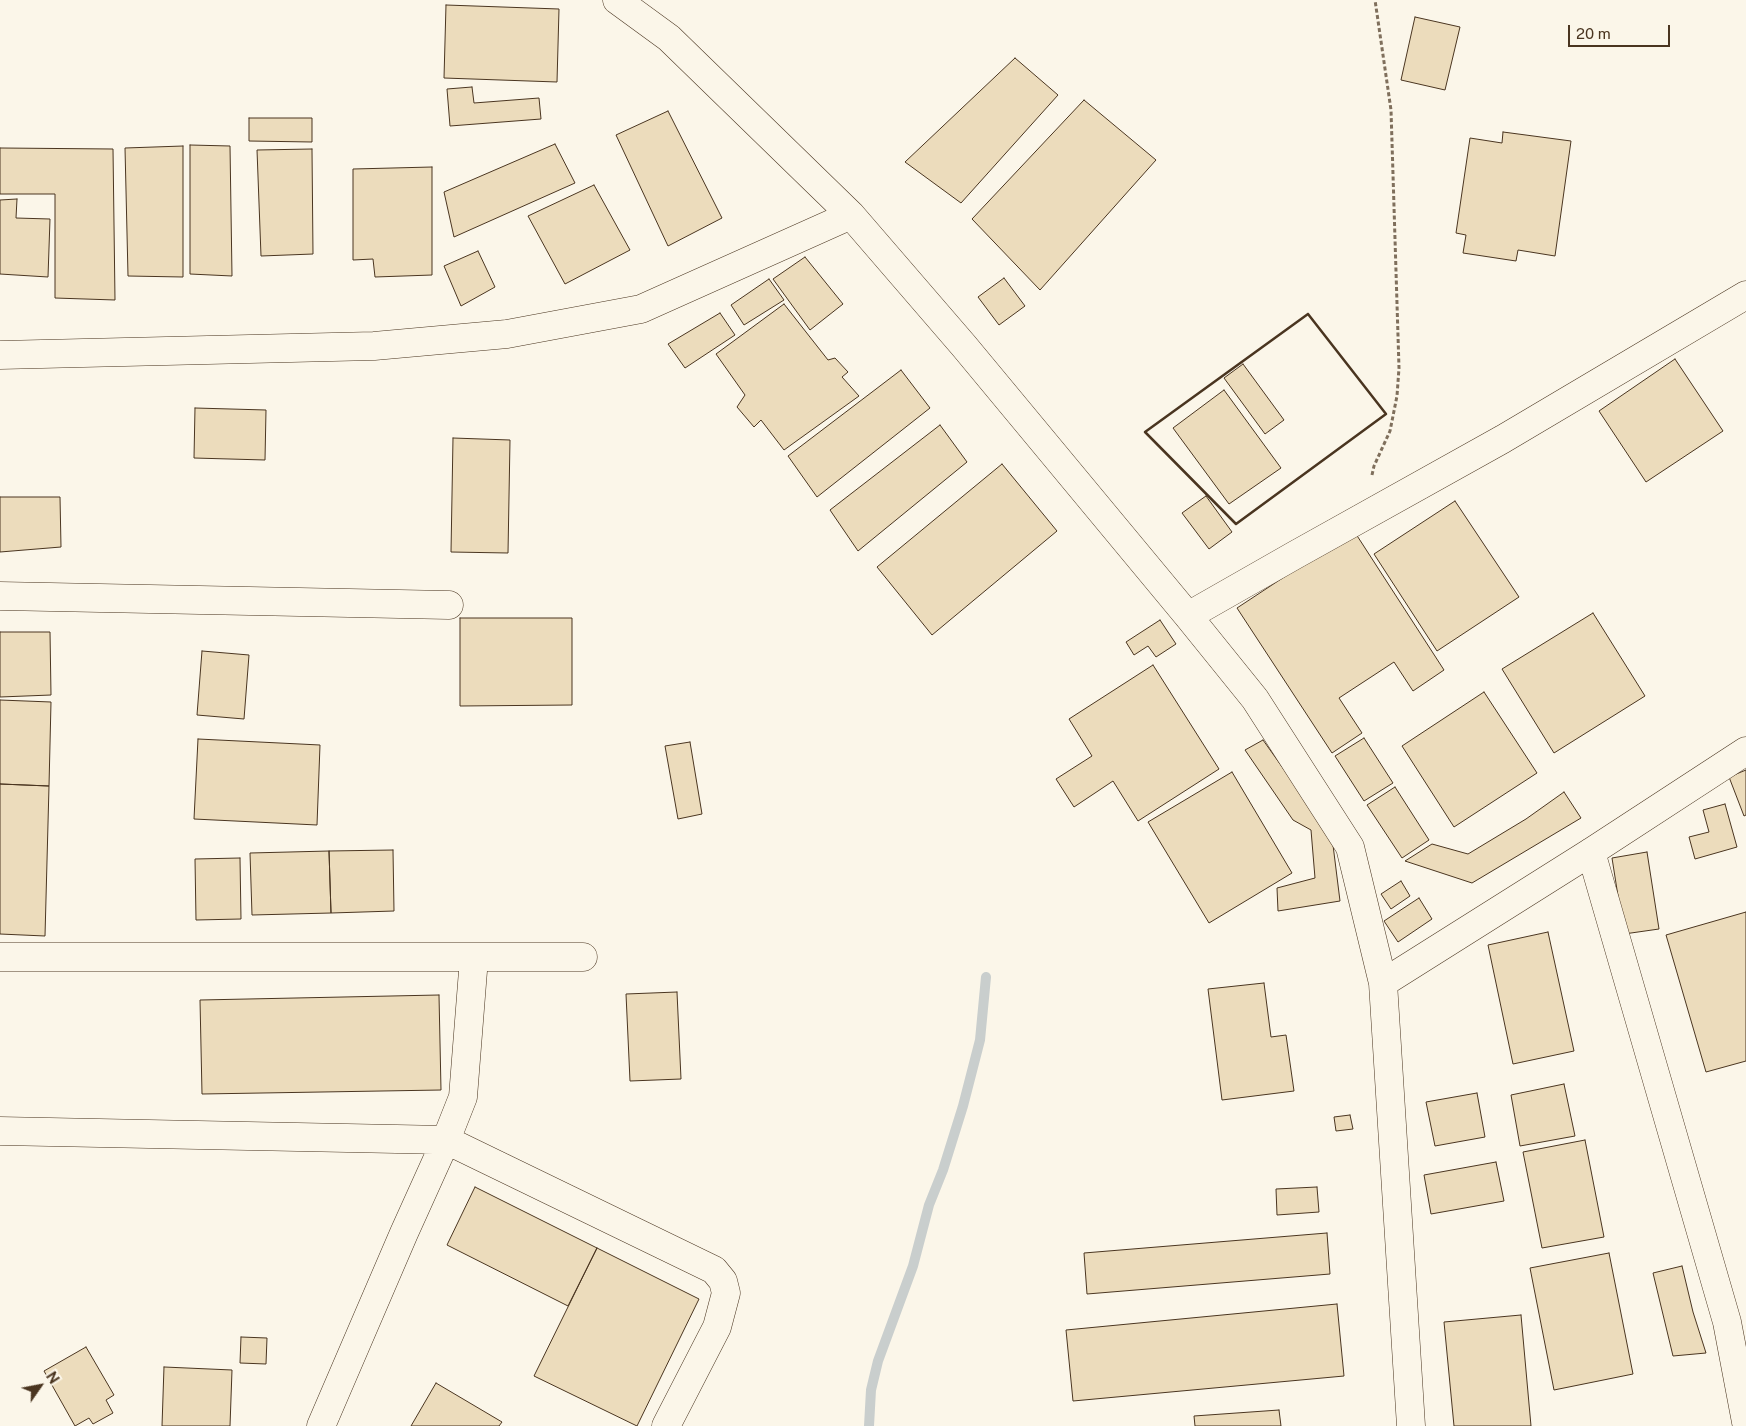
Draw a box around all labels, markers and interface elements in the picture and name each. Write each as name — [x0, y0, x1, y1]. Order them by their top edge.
scale bar — [1571, 15, 1674, 47]
text: 20 m — [1576, 25, 1611, 42]
north arrow — [15, 1361, 65, 1411]
text: N — [43, 1369, 62, 1387]

